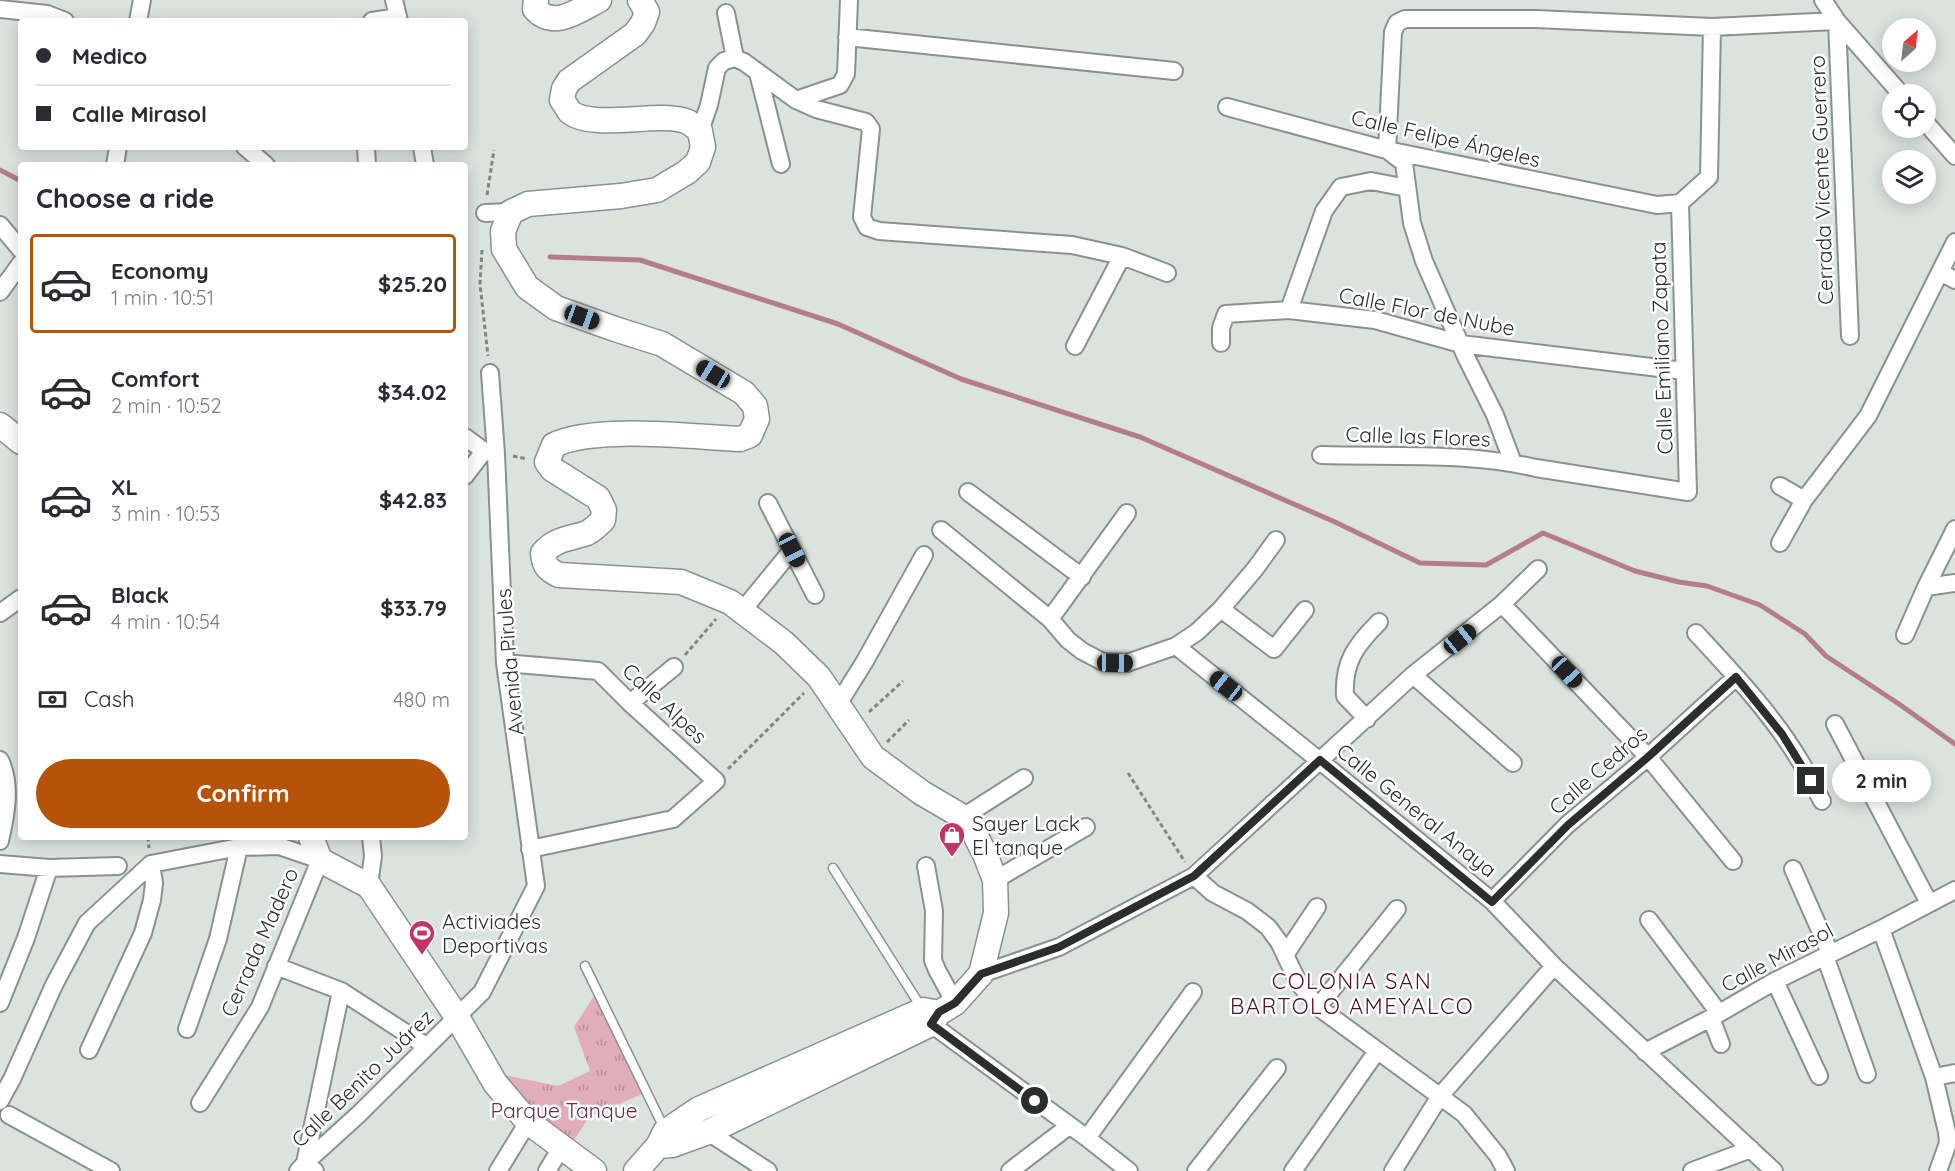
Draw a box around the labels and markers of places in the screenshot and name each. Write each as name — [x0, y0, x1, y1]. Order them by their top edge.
place label: Sayer Lack El tanque — [972, 810, 1080, 860]
shop icon: Sayer Lack El tanque — [937, 820, 967, 858]
place label: Activiades Deportivas — [442, 908, 548, 958]
sports icon: Activiades Deportivas — [407, 918, 437, 956]

